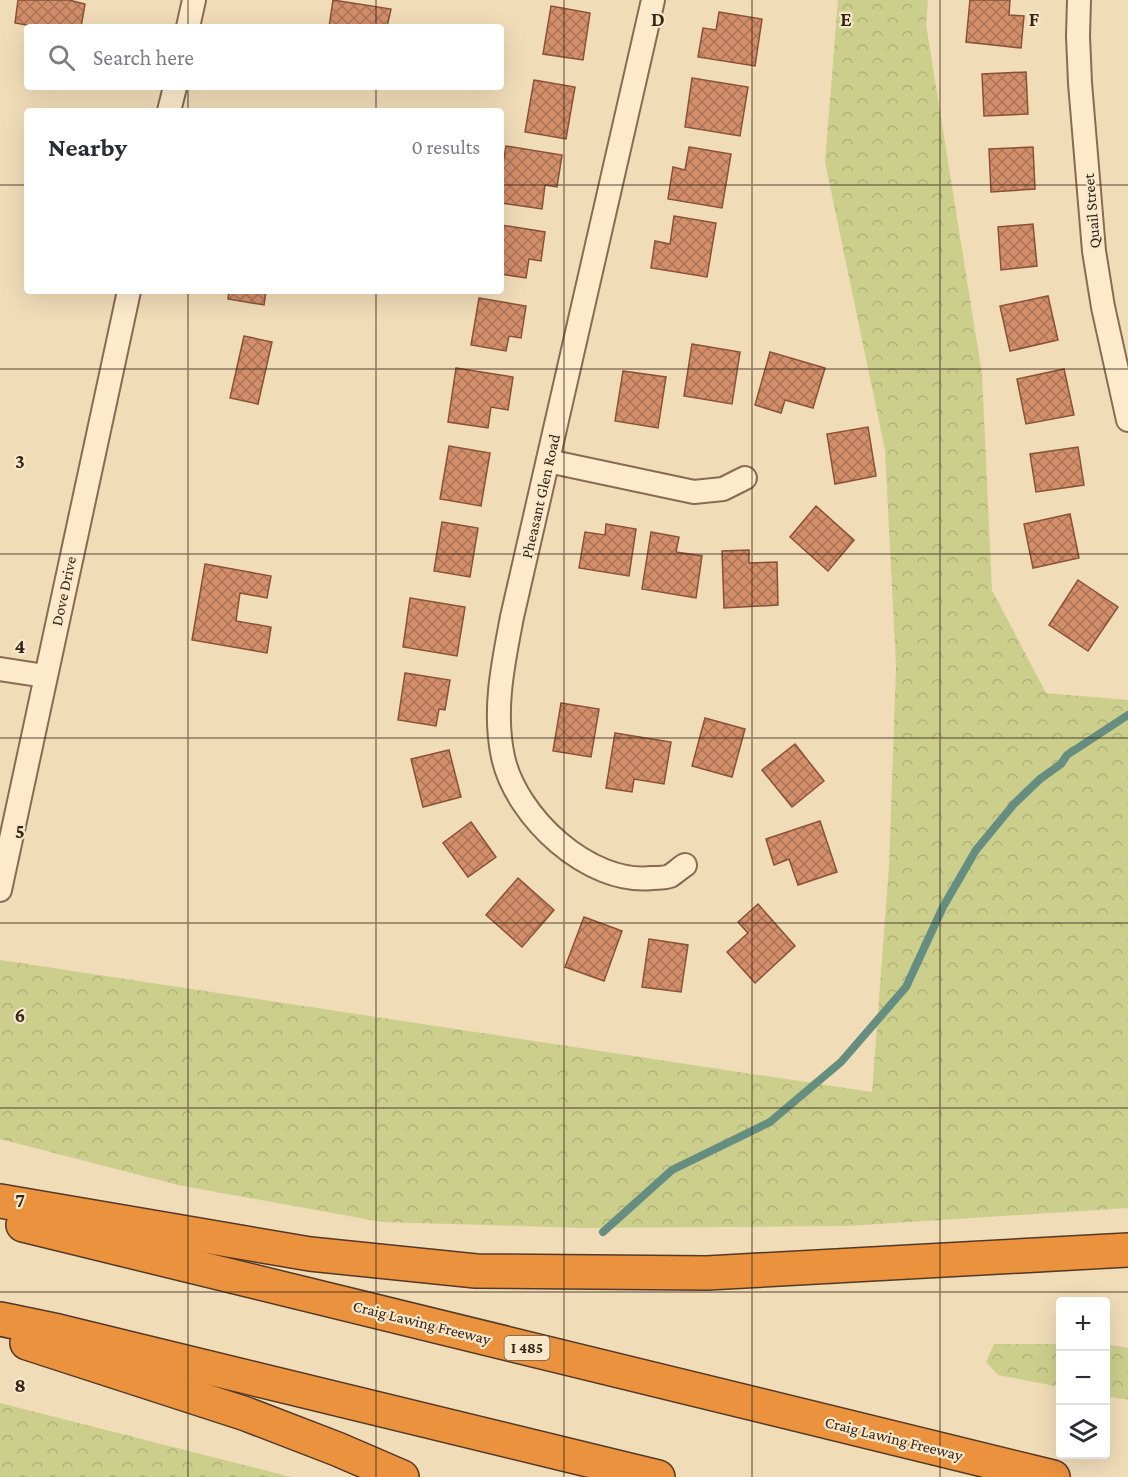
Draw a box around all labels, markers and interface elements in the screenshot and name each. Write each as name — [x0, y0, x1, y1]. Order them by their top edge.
text: D — [651, 8, 665, 30]
text: E — [840, 8, 852, 30]
text: F — [1029, 8, 1040, 30]
search box — [24, 24, 504, 90]
icon: search — [45, 41, 78, 74]
text: Search here — [93, 45, 194, 70]
text: Nearby — [48, 133, 127, 162]
text: 0 results — [411, 136, 480, 158]
street label: Quail Street — [1080, 172, 1103, 249]
street label: Pheasant Glen Road — [518, 432, 563, 560]
text: 3 — [15, 450, 25, 472]
street label: Dove Drive — [48, 555, 79, 627]
text: 4 — [15, 635, 26, 657]
text: 5 — [15, 820, 25, 842]
text: 6 — [15, 1004, 25, 1026]
text: 7 — [15, 1189, 25, 1211]
street label: Craig Lawing Freeway — [351, 1297, 493, 1349]
map controls — [1056, 1297, 1110, 1459]
button: + — [1056, 1297, 1110, 1351]
road number: I 485 — [504, 1336, 550, 1360]
button: − — [1056, 1351, 1110, 1405]
text: 8 — [14, 1374, 26, 1396]
button: layers — [1056, 1405, 1110, 1459]
street label: Craig Lawing Freeway — [823, 1413, 965, 1465]

